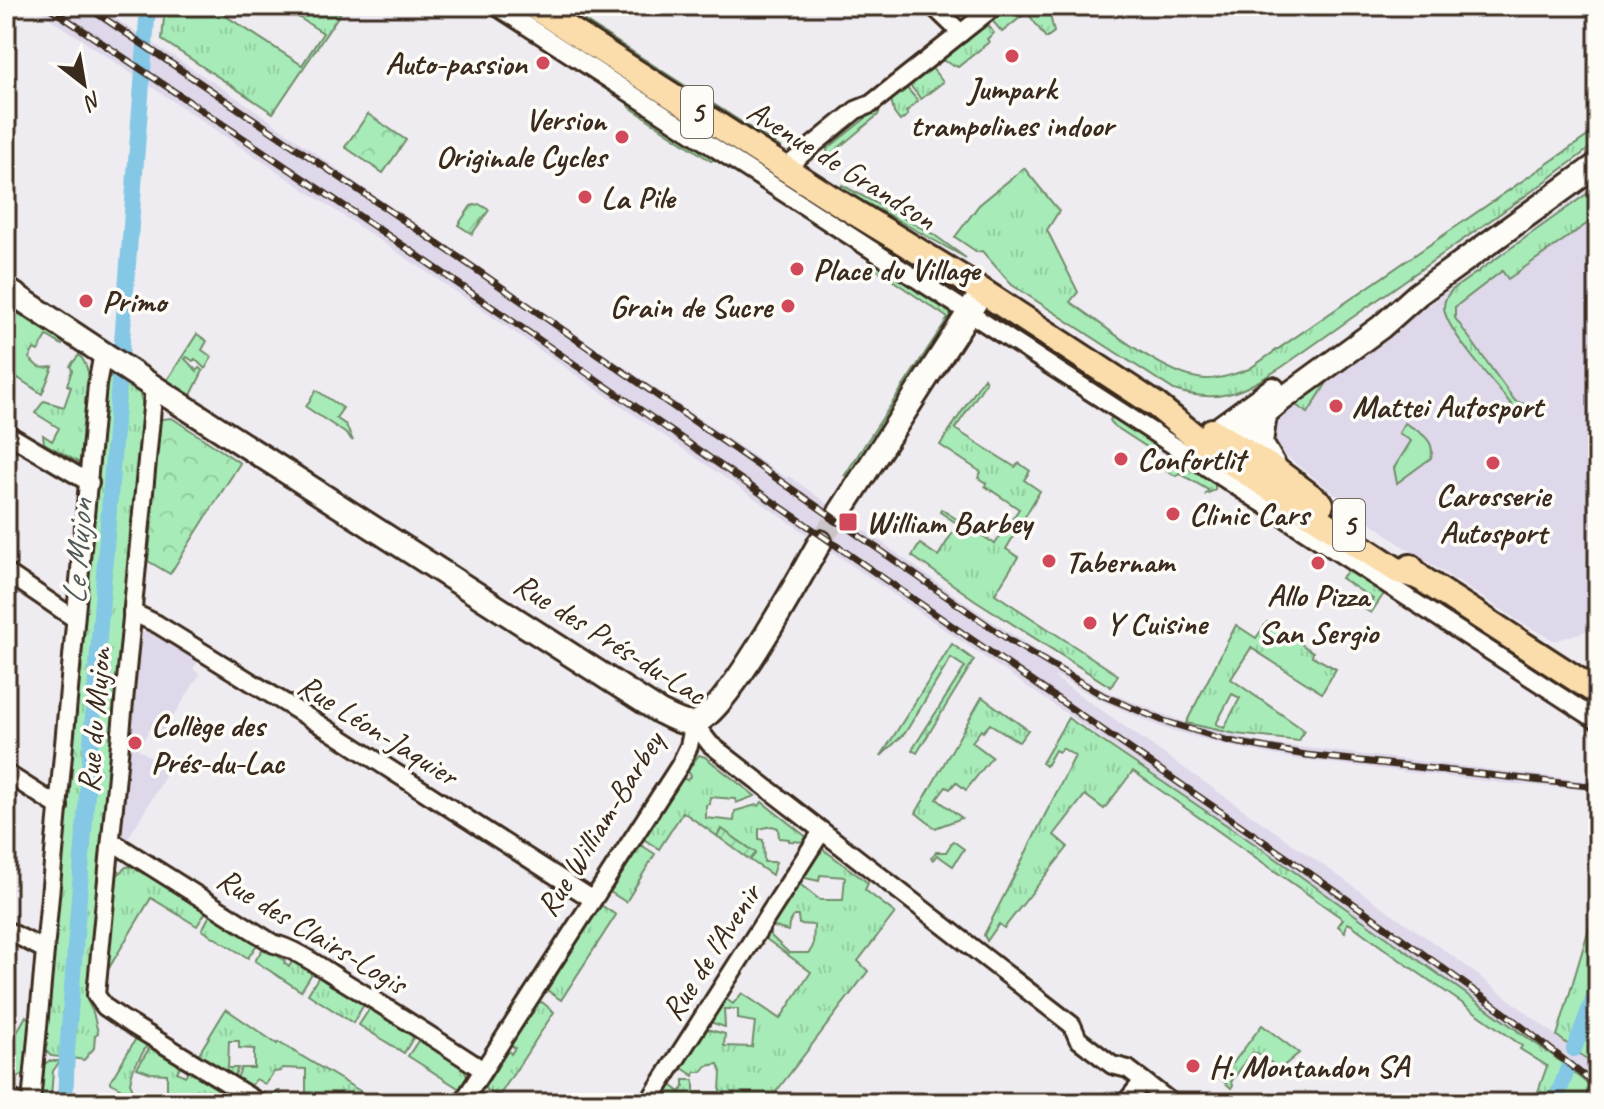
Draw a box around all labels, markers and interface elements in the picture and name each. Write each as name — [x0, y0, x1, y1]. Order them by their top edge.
place label: Auto-passion — [385, 43, 528, 84]
north arrow — [44, 44, 124, 124]
marker: Jumpark trampolines indoor — [1003, 47, 1021, 65]
marker: Auto-passion — [534, 54, 552, 72]
place label: Jumpark trampolines indoor — [910, 68, 1117, 146]
text: N — [78, 85, 107, 118]
road number: 5 — [681, 86, 713, 138]
street label: Avenue de Grandson — [740, 91, 945, 240]
place label: Version Originale Cycles — [436, 99, 610, 177]
marker: Version Originale Cycles — [613, 128, 631, 146]
place label: La Pile — [601, 177, 677, 218]
marker: La Pile — [576, 188, 594, 206]
place label: Place du Village — [813, 249, 982, 290]
marker: Place du Village — [788, 260, 806, 278]
place label: Primo — [102, 281, 170, 322]
place label: Grain de Sucre — [610, 286, 774, 327]
marker: Primo — [77, 292, 95, 310]
marker: Grain de Sucre — [779, 297, 797, 315]
place label: Mattei Autosport — [1352, 386, 1546, 427]
marker: Mattei Autosport — [1327, 397, 1345, 415]
place label: Confortlit — [1137, 439, 1249, 480]
marker: Confortlit — [1112, 450, 1130, 468]
marker: Carosserie Autosport — [1484, 454, 1502, 472]
place label: Carosserie Autosport — [1436, 475, 1552, 553]
place label: Clinic Cars — [1189, 494, 1313, 535]
water label: Le Mujon — [52, 495, 102, 606]
road number: 5 — [1333, 499, 1365, 551]
place label: William Barbey — [866, 502, 1035, 543]
marker: Clinic Cars — [1164, 505, 1182, 523]
marker: William Barbey — [837, 511, 859, 533]
place label: Tabernam — [1065, 541, 1177, 582]
marker: Tabernam — [1040, 552, 1058, 570]
marker: Allo Pizza San Sergio — [1309, 554, 1327, 572]
street label: Rue des Prés-du-Lac — [506, 563, 715, 715]
place label: Allo Pizza San Sergio — [1258, 575, 1380, 653]
place label: Y Cuisine — [1106, 603, 1210, 644]
marker: Y Cuisine — [1081, 614, 1099, 632]
street label: Rue du Mujon — [67, 644, 121, 794]
street label: Rue Léon-Jaquier — [290, 664, 468, 797]
place label: Collège des Prés-du-Lac — [151, 705, 286, 783]
street label: Rue William-Barbey — [527, 721, 675, 924]
marker: Collège des Prés-du-Lac — [126, 734, 144, 752]
street label: Rue des Clairs-Logis — [210, 858, 416, 1005]
street label: Rue de l'Avenir — [652, 874, 772, 1028]
place label: H. Montandon SA — [1209, 1046, 1411, 1087]
marker: H. Montandon SA — [1184, 1057, 1202, 1075]

